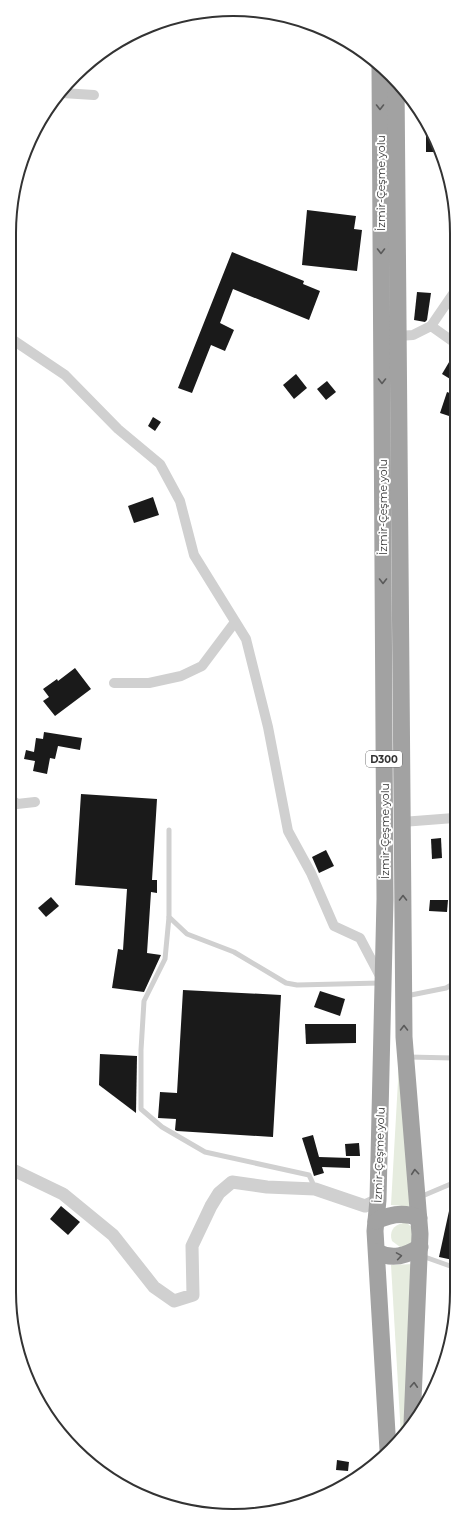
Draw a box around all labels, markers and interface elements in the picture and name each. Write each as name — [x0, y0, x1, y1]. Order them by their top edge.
one-way arrow — [376, 104, 384, 110]
street label: İzmir-Çeşme yolu — [374, 135, 388, 231]
one-way arrow — [377, 248, 385, 254]
one-way arrow — [378, 378, 386, 384]
street label: İzmir-Çeşme yolu — [376, 459, 390, 555]
one-way arrow — [379, 578, 387, 584]
road number: D300 — [366, 751, 402, 767]
street label: İzmir-Çeşme yolu — [378, 783, 392, 879]
one-way arrow — [399, 895, 407, 901]
one-way arrow — [400, 1025, 408, 1031]
street label: İzmir-Çeşme yolu — [370, 1107, 388, 1203]
one-way arrow — [411, 1168, 420, 1175]
one-way arrow — [396, 1252, 402, 1260]
one-way arrow — [409, 1382, 418, 1388]

